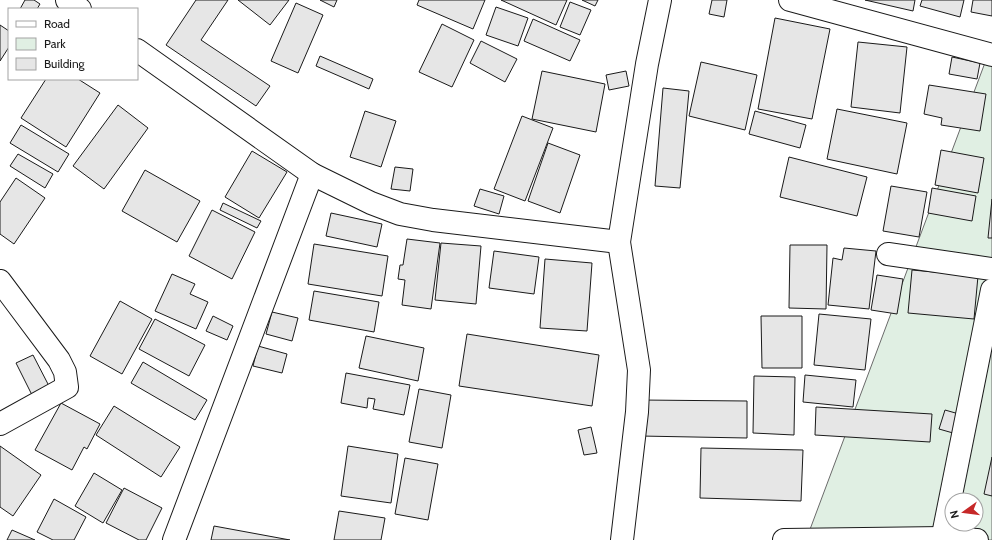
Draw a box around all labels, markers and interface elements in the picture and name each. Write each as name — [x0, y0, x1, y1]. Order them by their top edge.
legend — [8, 8, 138, 80]
text: Road — [44, 16, 70, 31]
text: Park — [44, 36, 66, 51]
text: Building — [44, 56, 86, 71]
north arrow — [944, 492, 984, 532]
text: N — [947, 509, 962, 520]

